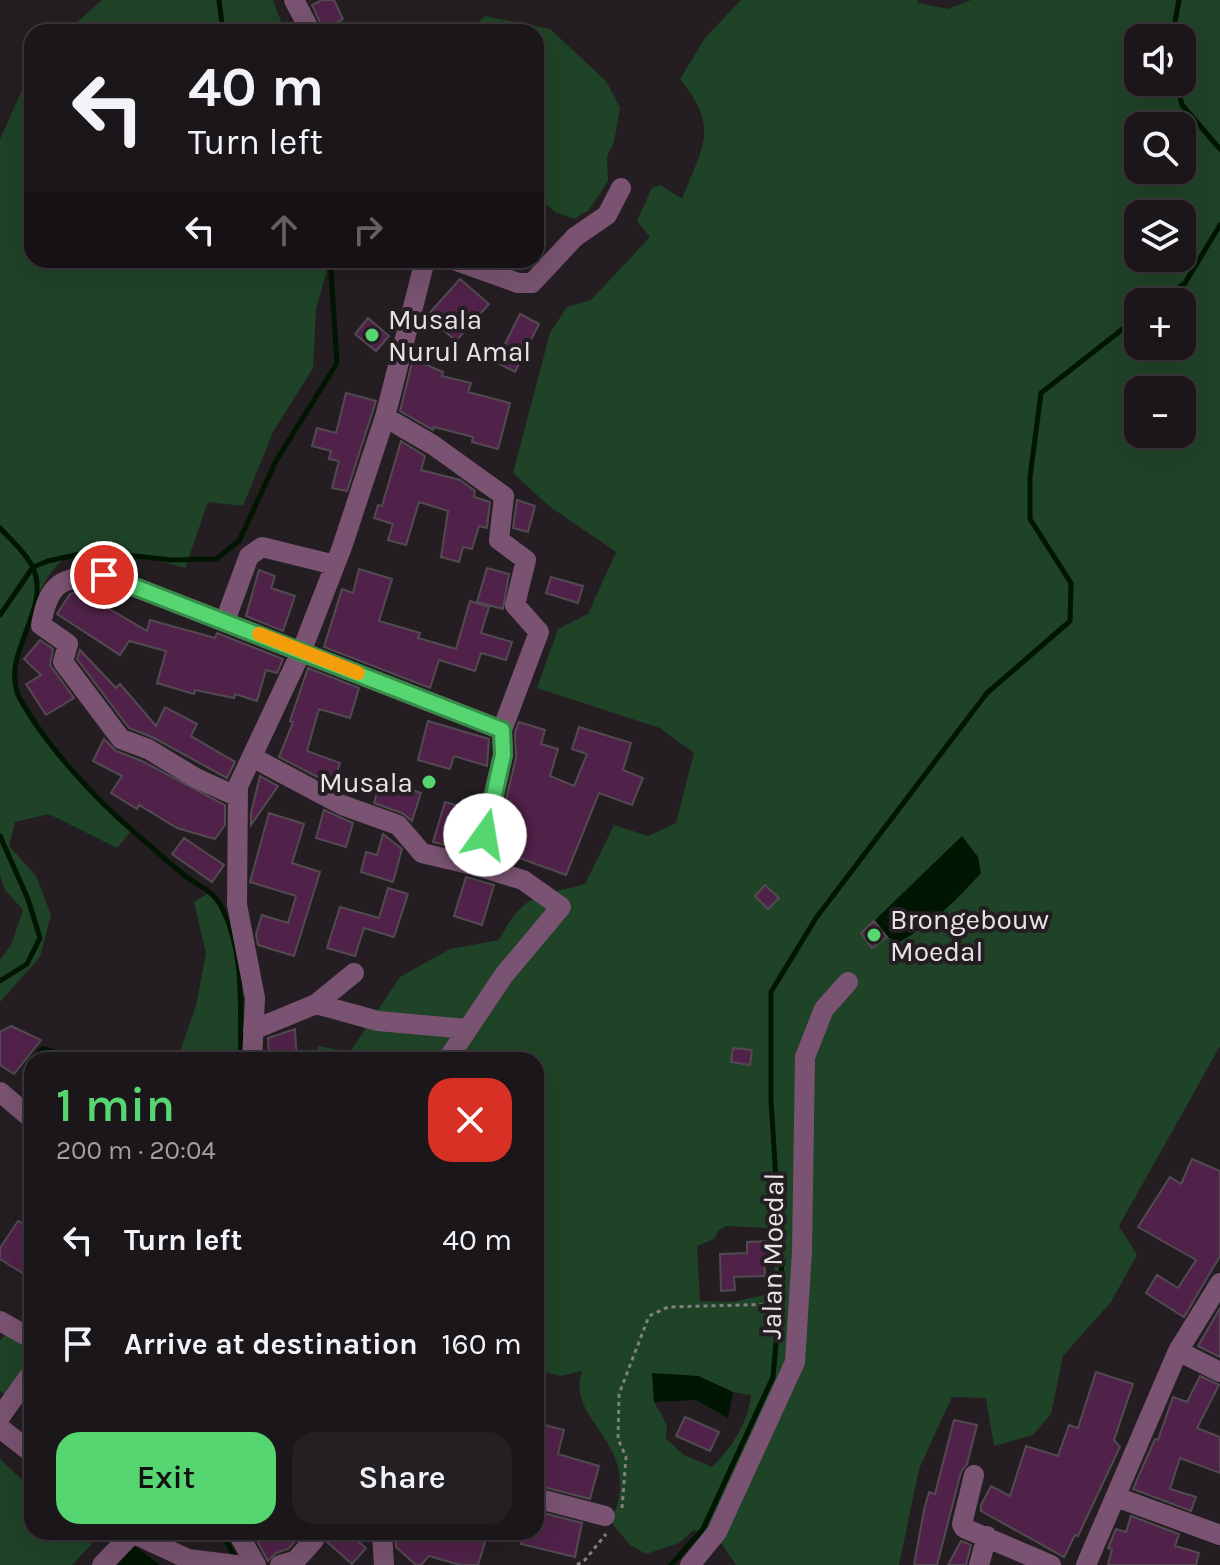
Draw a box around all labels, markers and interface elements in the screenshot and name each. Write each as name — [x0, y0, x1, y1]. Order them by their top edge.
map controls — [1124, 24, 1196, 448]
button: sound — [1124, 24, 1196, 96]
text: 40 m — [188, 54, 324, 119]
icon: left — [56, 56, 160, 160]
button: search — [1124, 112, 1196, 184]
text: Turn left — [188, 121, 323, 163]
button: layers — [1124, 200, 1196, 272]
icon: left — [178, 208, 222, 252]
icon: ahead — [262, 208, 306, 252]
icon: right — [346, 208, 390, 252]
button: + — [1124, 288, 1196, 360]
place label: Musala Nurul Amal — [388, 303, 531, 368]
marker: Musala Nurul Amal — [363, 326, 381, 344]
button: − — [1124, 376, 1196, 448]
pin — [70, 541, 138, 609]
icon: arrive — [82, 553, 126, 597]
place label: Musala — [319, 766, 413, 799]
marker: Musala — [420, 773, 438, 791]
position arrow — [443, 793, 527, 877]
place label: Brongebouw Moedal — [890, 903, 1049, 968]
marker: Brongebouw Moedal — [865, 926, 883, 944]
text: 1 min — [56, 1077, 175, 1133]
button: close — [428, 1078, 512, 1162]
text: 200 m · 20:04 — [56, 1135, 216, 1166]
street label: Jalan Moedal — [755, 1172, 790, 1340]
icon: left — [56, 1218, 100, 1262]
text: Turn left — [124, 1222, 242, 1258]
text: 40 m — [442, 1222, 512, 1258]
icon: arrive — [56, 1322, 100, 1366]
text: Arrive at destination — [124, 1326, 418, 1362]
text: 160 m — [442, 1326, 522, 1362]
button: Exit — [56, 1432, 276, 1524]
button: Share — [292, 1432, 512, 1524]

